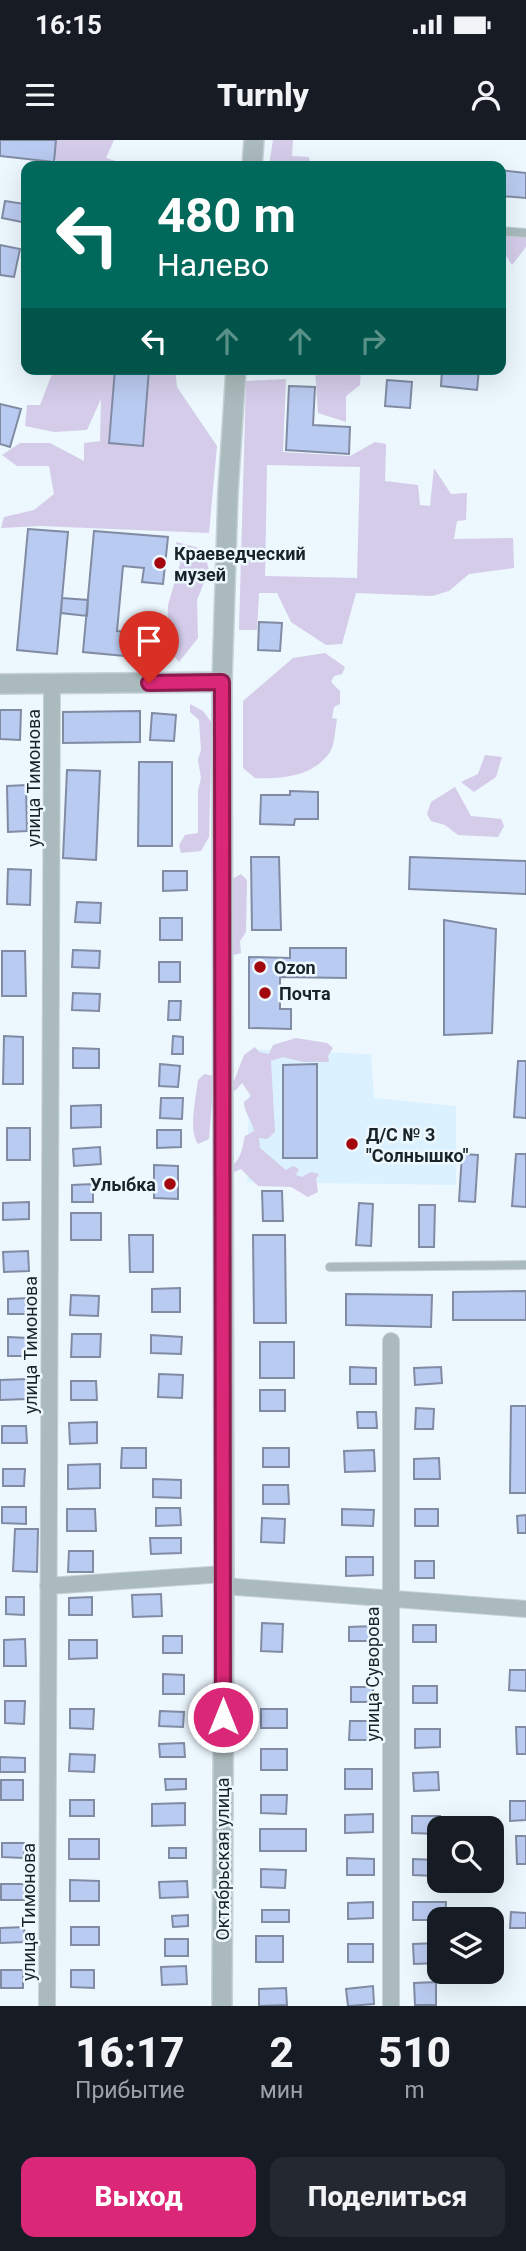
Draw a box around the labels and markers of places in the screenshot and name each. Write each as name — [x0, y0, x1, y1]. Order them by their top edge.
place label: Краеведческий музей — [174, 543, 306, 585]
marker: Краеведческий музей — [152, 555, 168, 571]
pin — [119, 611, 179, 683]
place label: Ozon — [274, 957, 316, 978]
marker: Ozon — [252, 959, 268, 975]
place label: Почта — [279, 983, 331, 1004]
marker: Почта — [257, 985, 273, 1001]
place label: Д/С № 3 "Солнышко" — [366, 1124, 469, 1166]
marker: Д/С № 3 "Солнышко" — [344, 1136, 360, 1152]
place label: Улыбка — [90, 1174, 156, 1195]
marker: Улыбка — [162, 1176, 178, 1192]

